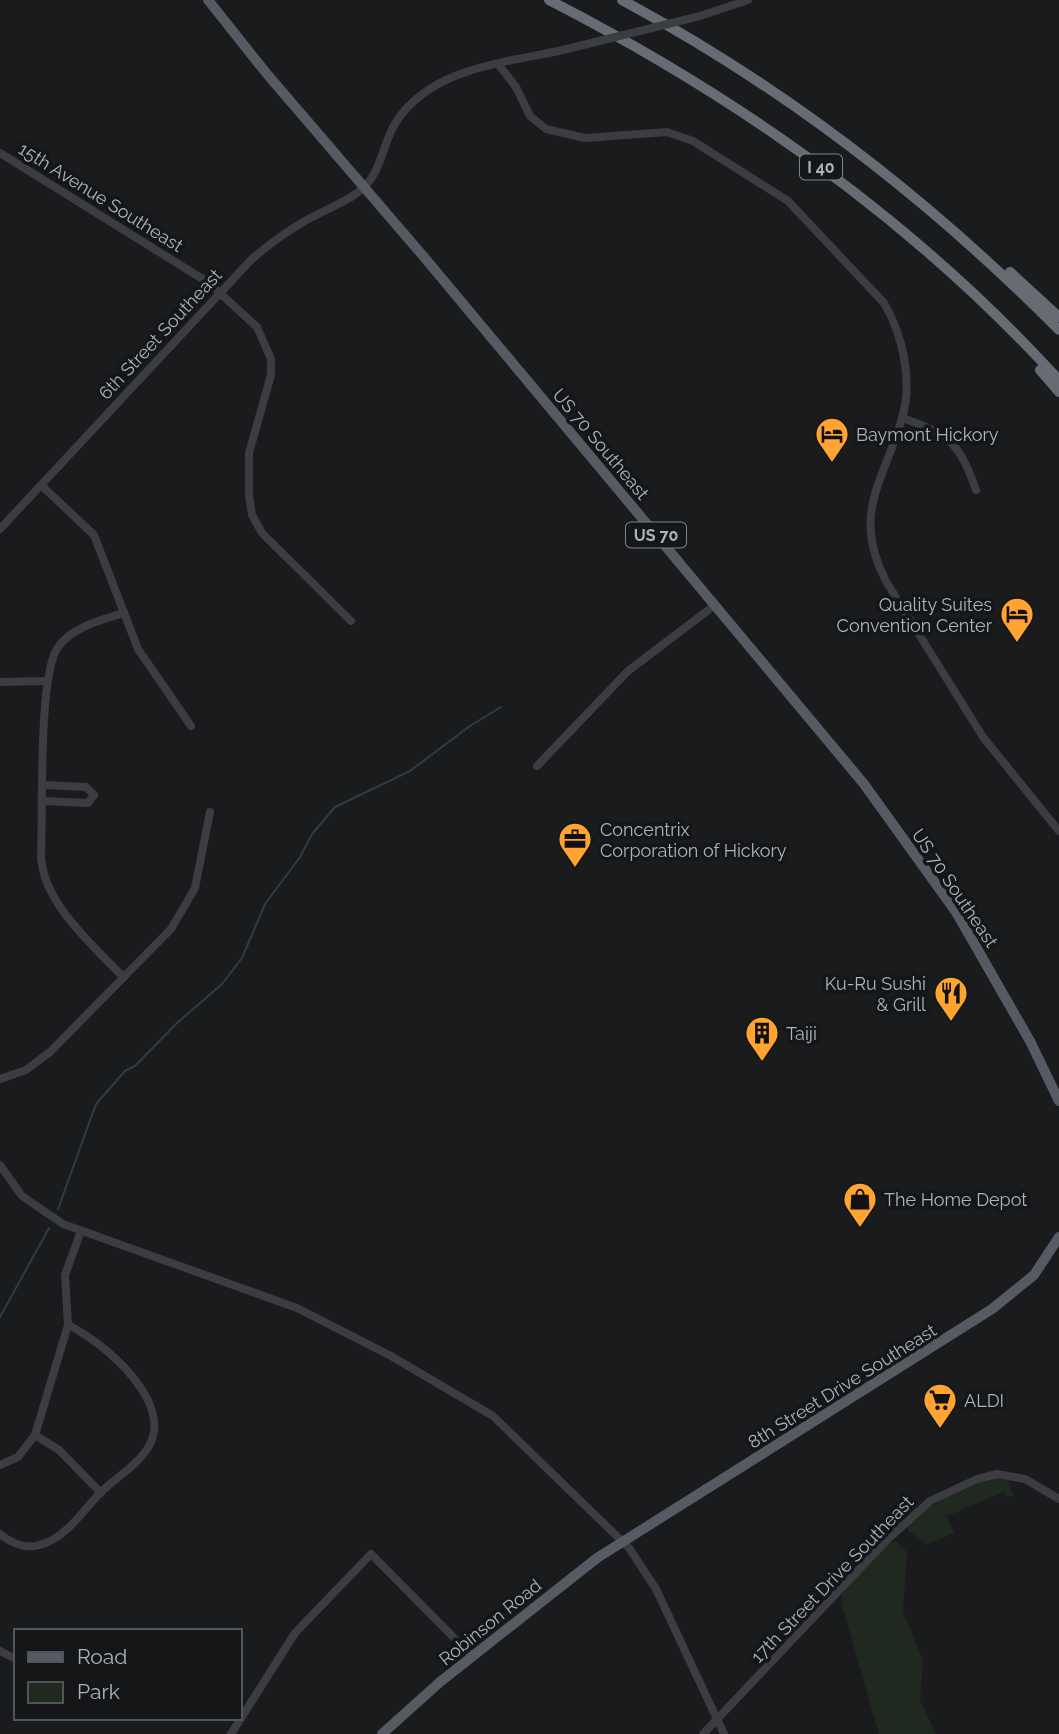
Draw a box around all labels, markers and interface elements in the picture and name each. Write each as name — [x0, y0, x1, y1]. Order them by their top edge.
street label: 15th Avenue Southeast — [15, 138, 187, 256]
road number: I 40 — [800, 154, 842, 180]
street label: 6th Street Southeast — [94, 265, 226, 403]
street label: US 70 Southeast — [549, 384, 653, 504]
hotel icon: Baymont Hickory — [813, 415, 851, 464]
place label: Baymont Hickory — [856, 424, 999, 445]
road number: US 70 — [626, 522, 686, 548]
place label: Quality Suites Convention Center — [837, 594, 993, 636]
hotel icon: Quality Suites Convention Center — [998, 595, 1036, 644]
place label: Concentrix Corporation of Hickory — [600, 819, 787, 861]
office icon: Concentrix Corporation of Hickory — [556, 820, 594, 869]
street label: US 70 Southeast — [908, 825, 1002, 951]
place label: Ku-Ru Sushi & Grill — [825, 973, 926, 1015]
restaurant icon: Ku-Ru Sushi & Grill — [932, 974, 970, 1023]
building icon: Taiji — [743, 1014, 781, 1063]
place label: Taiji — [786, 1023, 817, 1044]
shop icon: The Home Depot — [841, 1180, 879, 1229]
place label: The Home Depot — [884, 1189, 1027, 1210]
street label: 8th Street Drive Southeast — [744, 1319, 940, 1453]
supermarket icon: ALDI — [921, 1381, 959, 1430]
place label: ALDI — [964, 1390, 1004, 1411]
street label: 17th Street Drive Southeast — [747, 1491, 917, 1667]
street label: Robinson Road — [435, 1574, 545, 1670]
legend — [14, 1629, 242, 1720]
text: Road — [77, 1644, 127, 1669]
text: Park — [77, 1679, 120, 1704]

